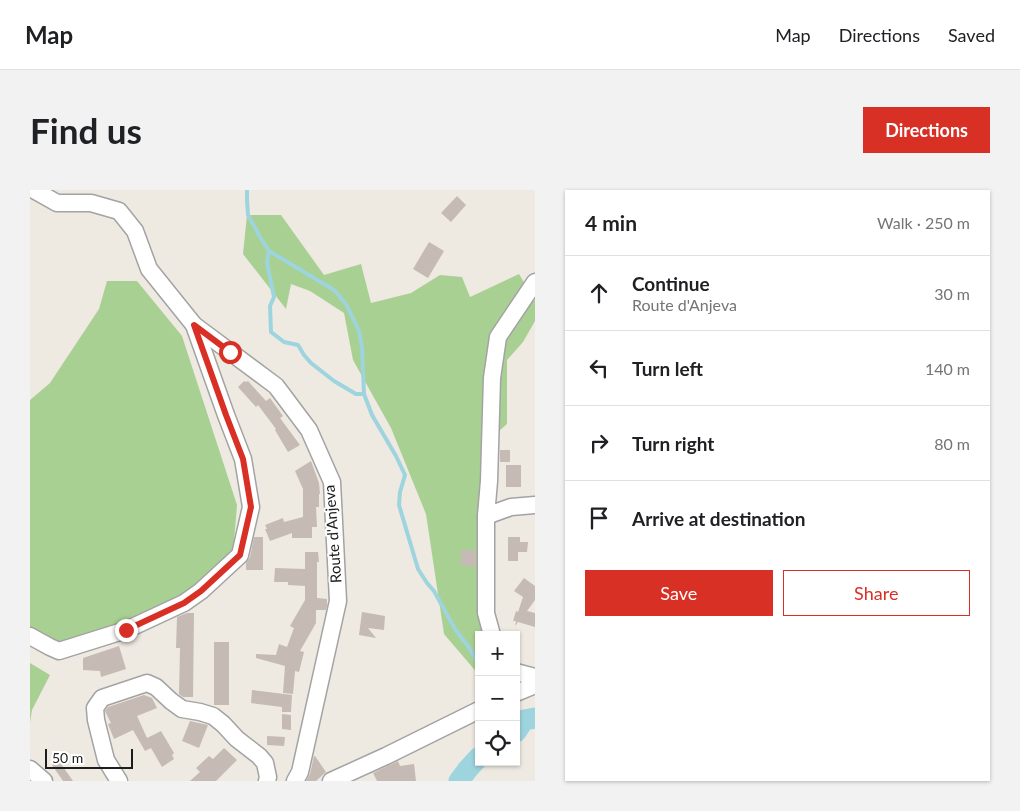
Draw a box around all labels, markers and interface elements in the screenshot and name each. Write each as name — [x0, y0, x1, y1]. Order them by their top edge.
text: Map — [25, 20, 73, 49]
text: Map — [775, 24, 811, 46]
text: Directions — [839, 24, 920, 46]
text: Saved — [948, 24, 995, 46]
button: Directions — [863, 107, 990, 153]
text: Find us — [30, 109, 142, 151]
text: 4 min — [585, 210, 637, 235]
text: Walk · 250 m — [877, 213, 970, 232]
text: Continue — [632, 272, 710, 295]
icon: ahead — [585, 279, 613, 307]
text: 30 m — [934, 284, 970, 303]
text: Route d'Anjeva — [632, 295, 737, 314]
route start — [219, 341, 242, 364]
icon: left — [585, 354, 613, 382]
text: Turn left — [632, 357, 703, 380]
text: 140 m — [925, 359, 970, 378]
icon: right — [585, 429, 613, 457]
text: Turn right — [632, 432, 714, 455]
text: 80 m — [934, 434, 970, 453]
street label: Route d'Anjeva — [320, 484, 344, 584]
icon: arrive — [585, 504, 613, 532]
text: Arrive at destination — [632, 507, 805, 530]
button: Save — [585, 570, 773, 616]
button: Share — [783, 570, 970, 616]
route end — [115, 619, 138, 642]
map controls — [475, 631, 520, 766]
button: + — [475, 631, 520, 676]
button: − — [475, 676, 520, 721]
button: locate — [475, 721, 520, 766]
scale bar — [45, 746, 132, 769]
text: 50 m — [52, 749, 83, 766]

